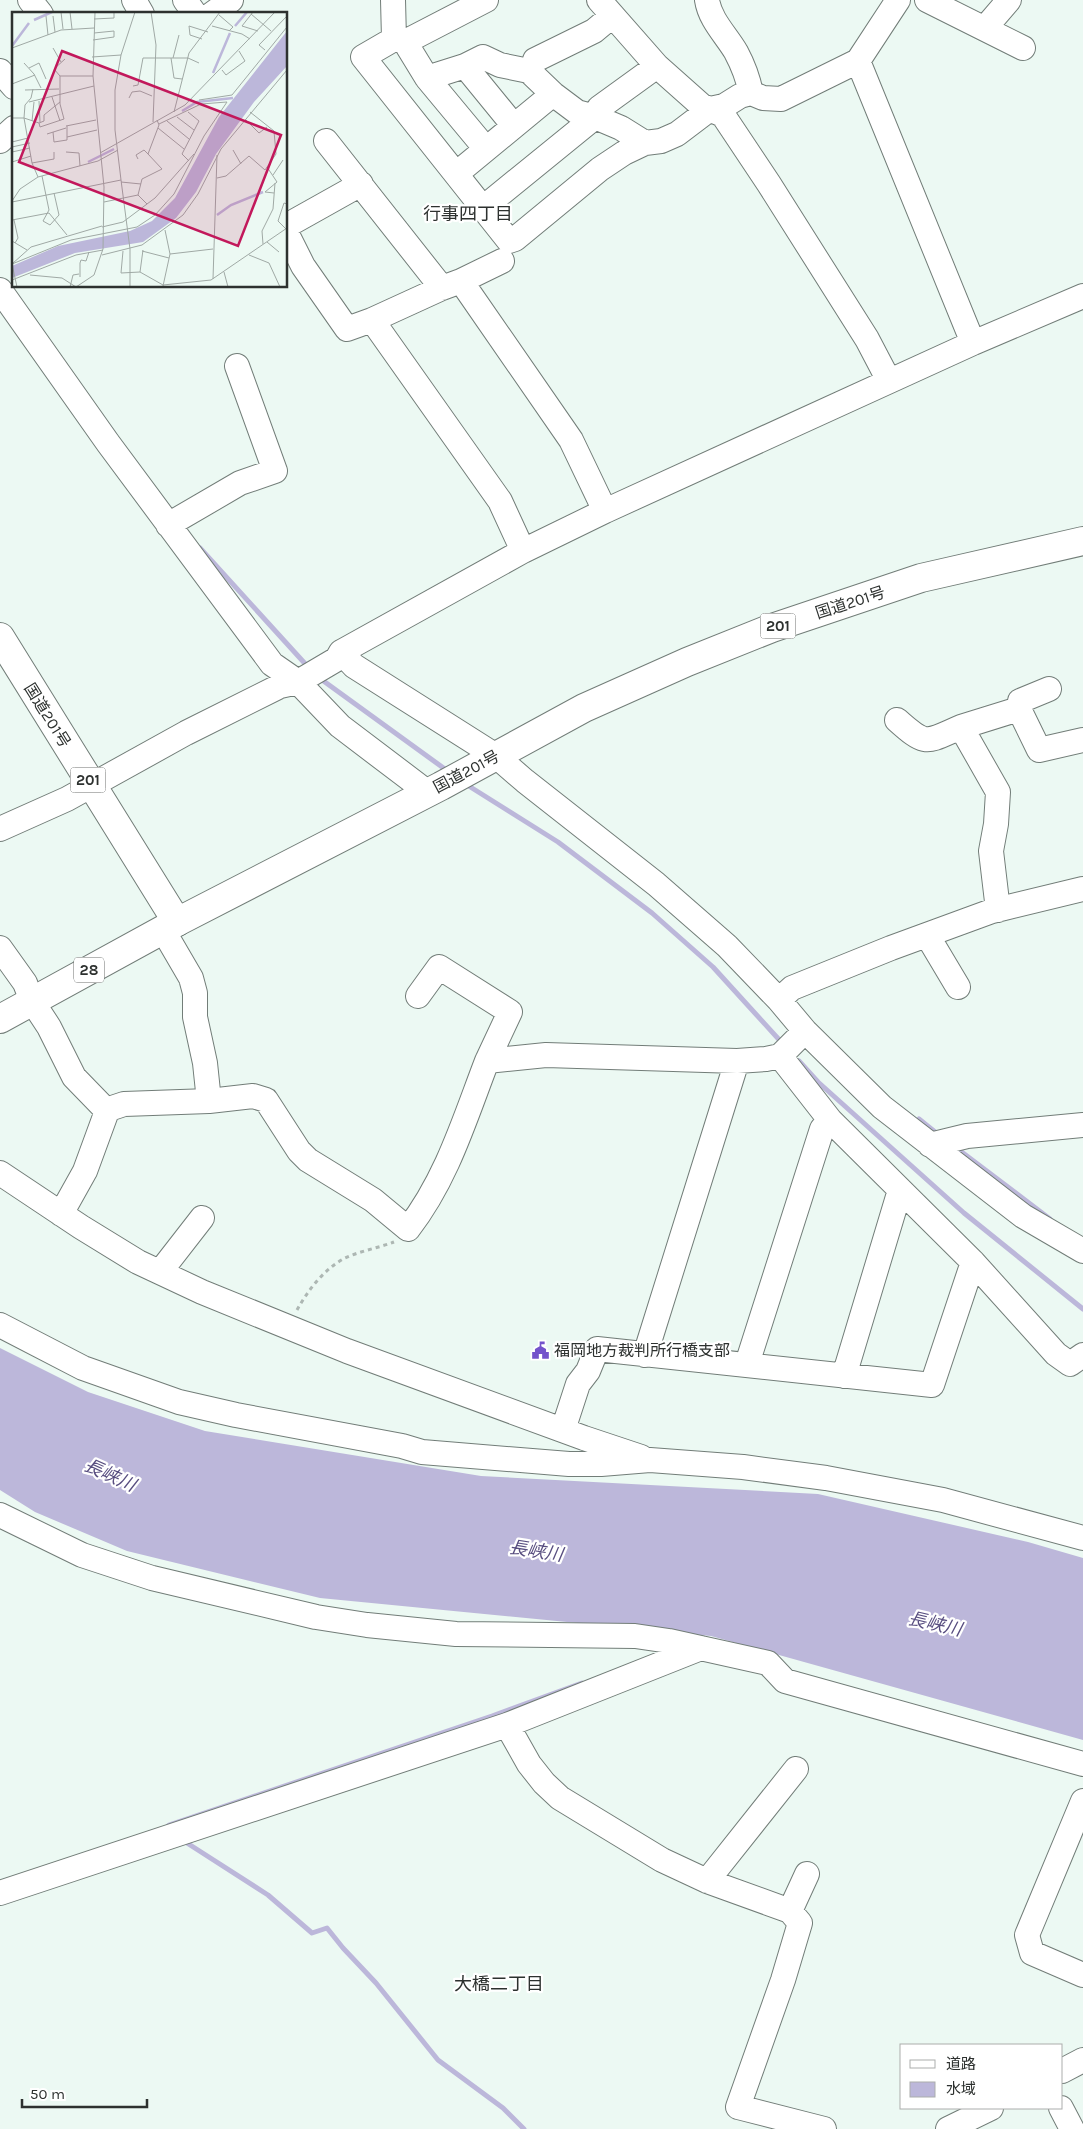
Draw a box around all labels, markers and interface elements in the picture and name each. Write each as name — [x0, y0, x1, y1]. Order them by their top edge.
inset map — [12, 12, 288, 288]
district label: 行事四丁目 — [423, 203, 513, 225]
street label: 国道201号 — [813, 582, 887, 623]
road number: 201 — [760, 614, 796, 638]
street label: 国道201号 — [20, 680, 75, 751]
street label: 国道201号 — [430, 746, 503, 797]
road number: 201 — [70, 768, 106, 792]
road number: 28 — [74, 958, 104, 982]
public building icon: 福岡地方裁判所行橋支部 — [530, 1340, 550, 1360]
place label: 福岡地方裁判所行橋支部 — [554, 1341, 730, 1360]
water label: 長峡川 — [81, 1454, 141, 1497]
water label: 長峡川 — [508, 1536, 566, 1566]
water label: 長峡川 — [906, 1607, 966, 1641]
district label: 大橋二丁目 — [454, 1973, 544, 1995]
legend — [900, 2044, 1063, 2109]
text: 道路 — [946, 2055, 976, 2073]
scale bar — [22, 2076, 148, 2108]
text: 水域 — [946, 2080, 976, 2098]
text: 50 m — [30, 2085, 65, 2103]

